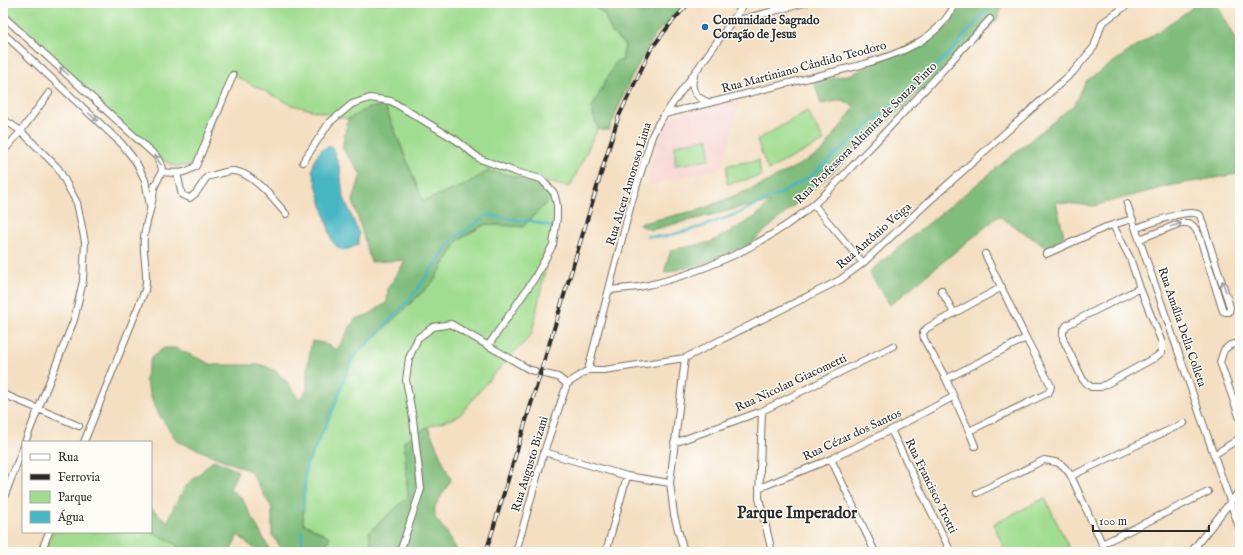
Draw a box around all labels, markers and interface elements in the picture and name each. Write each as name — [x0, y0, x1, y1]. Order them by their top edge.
place label: Comunidade Sagrado Coração de Jesus — [713, 13, 820, 43]
marker: Comunidade Sagrado Coração de Jesus — [700, 22, 710, 32]
street label: Rua Martiniano Cândido Teodoro — [720, 38, 889, 96]
street label: Rua Professora Altimira de Souza Pinto — [792, 58, 941, 207]
one-way arrow — [58, 67, 69, 76]
one-way arrow — [87, 112, 97, 121]
street label: Rua Alceu Amoroso Lima — [603, 120, 655, 247]
one-way arrow — [154, 155, 162, 166]
street label: Rua Antônio Veiga — [833, 199, 915, 273]
one-way arrow — [1169, 221, 1182, 228]
street label: Rua Amália Della Colleta — [1154, 265, 1210, 390]
one-way arrow — [1219, 280, 1227, 292]
street label: Rua Nicolau Giacometti — [733, 351, 849, 415]
street label: Rua Cézar dos Santos — [800, 406, 904, 464]
street label: Rua Augusto Bizani — [508, 414, 552, 514]
street label: Rua Francisco Trotti — [902, 436, 960, 536]
legend — [22, 441, 152, 533]
text: Rua — [58, 450, 79, 465]
text: Ferrovia — [58, 470, 101, 485]
text: Parque — [58, 490, 93, 506]
district label: Parque Imperador — [737, 504, 857, 524]
scale bar — [1093, 507, 1209, 533]
text: Água — [57, 509, 85, 525]
text: 100 m — [1099, 514, 1127, 529]

